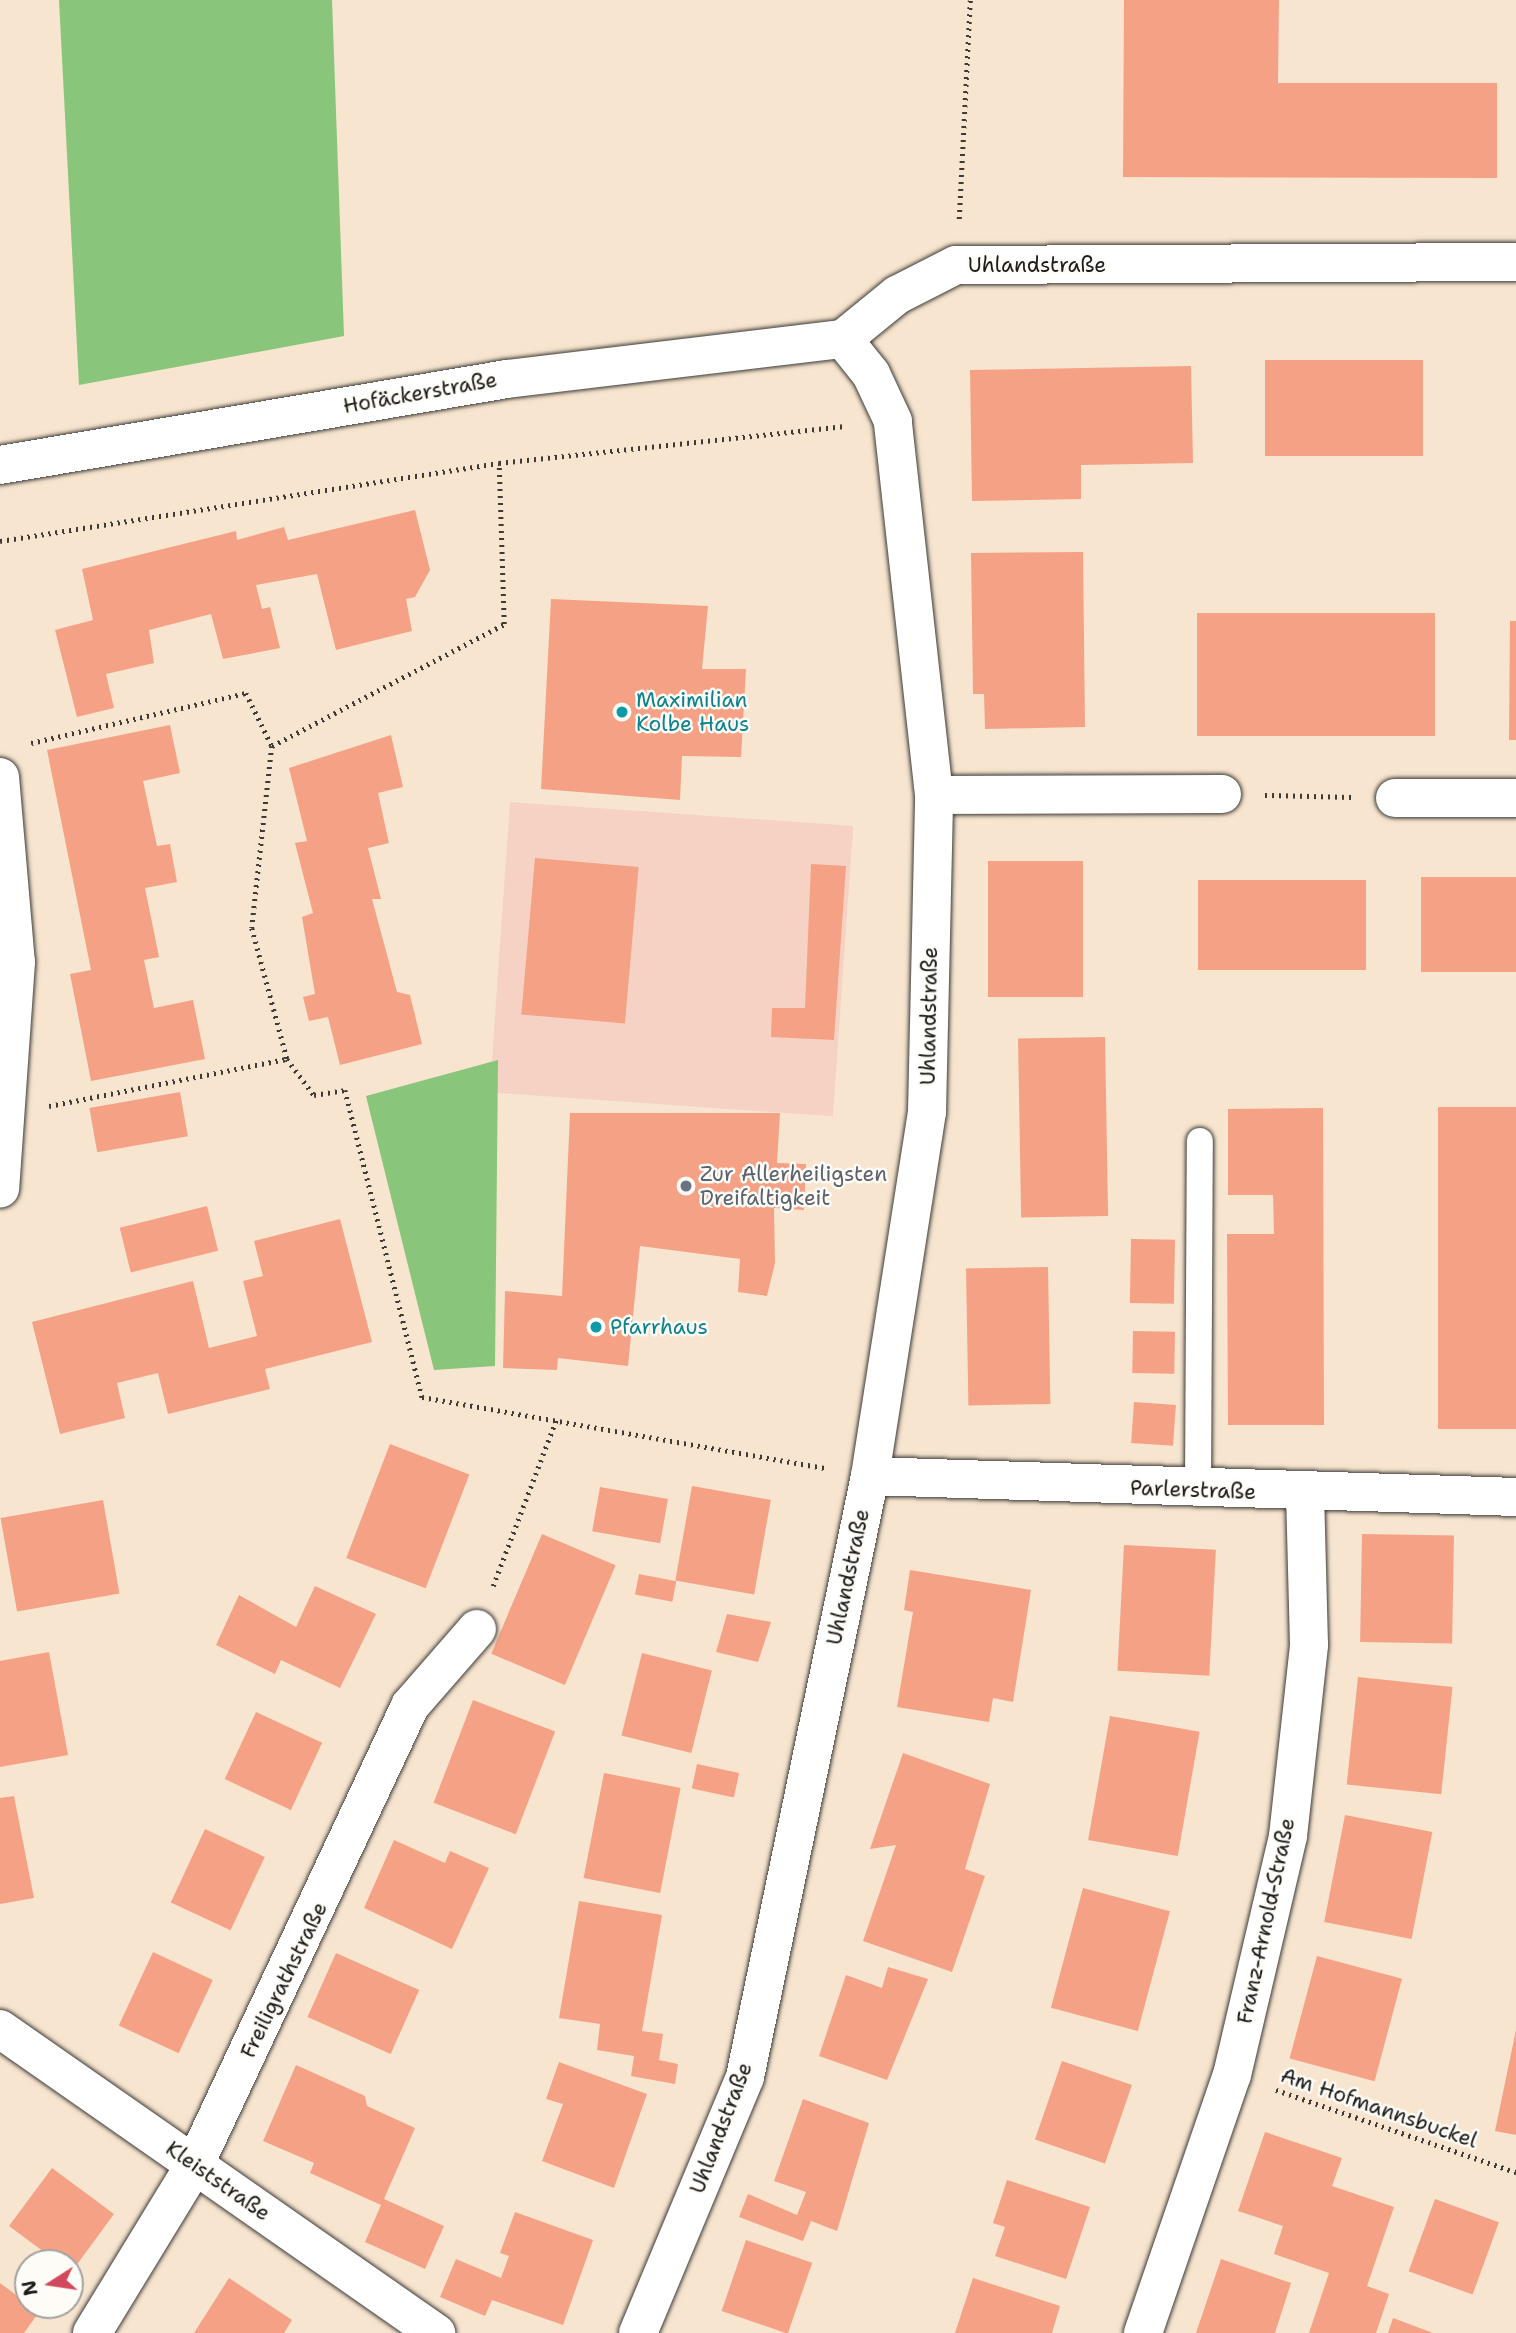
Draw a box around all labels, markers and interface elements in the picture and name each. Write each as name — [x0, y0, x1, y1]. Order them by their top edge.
street label: Uhlandstraße — [968, 252, 1106, 278]
street label: Hofäckerstraße — [341, 367, 499, 419]
place label: Maximilian Kolbe Haus — [636, 687, 749, 737]
marker: Maximilian Kolbe Haus — [614, 704, 630, 720]
street label: Uhlandstraße — [915, 947, 943, 1085]
place label: Zur Allerheiligsten Dreifaltigkeit — [700, 1161, 887, 1211]
marker: Zur Allerheiligsten Dreifaltigkeit — [678, 1178, 694, 1194]
place label: Pfarrhaus — [610, 1314, 708, 1340]
marker: Pfarrhaus — [588, 1319, 604, 1335]
street label: Parlerstraße — [1130, 1475, 1256, 1505]
street label: Uhlandstraße — [821, 1507, 875, 1647]
street label: Franz-Arnold-Straße — [1232, 1816, 1300, 2026]
street label: Freiligrathstraße — [235, 1898, 333, 2062]
street label: Uhlandstraße — [684, 2059, 758, 2197]
street label: Am Hofmannsbuckel — [1277, 2063, 1481, 2153]
street label: Kleiststraße — [161, 2136, 275, 2226]
north arrow — [14, 2249, 84, 2319]
text: N — [16, 2278, 44, 2298]

